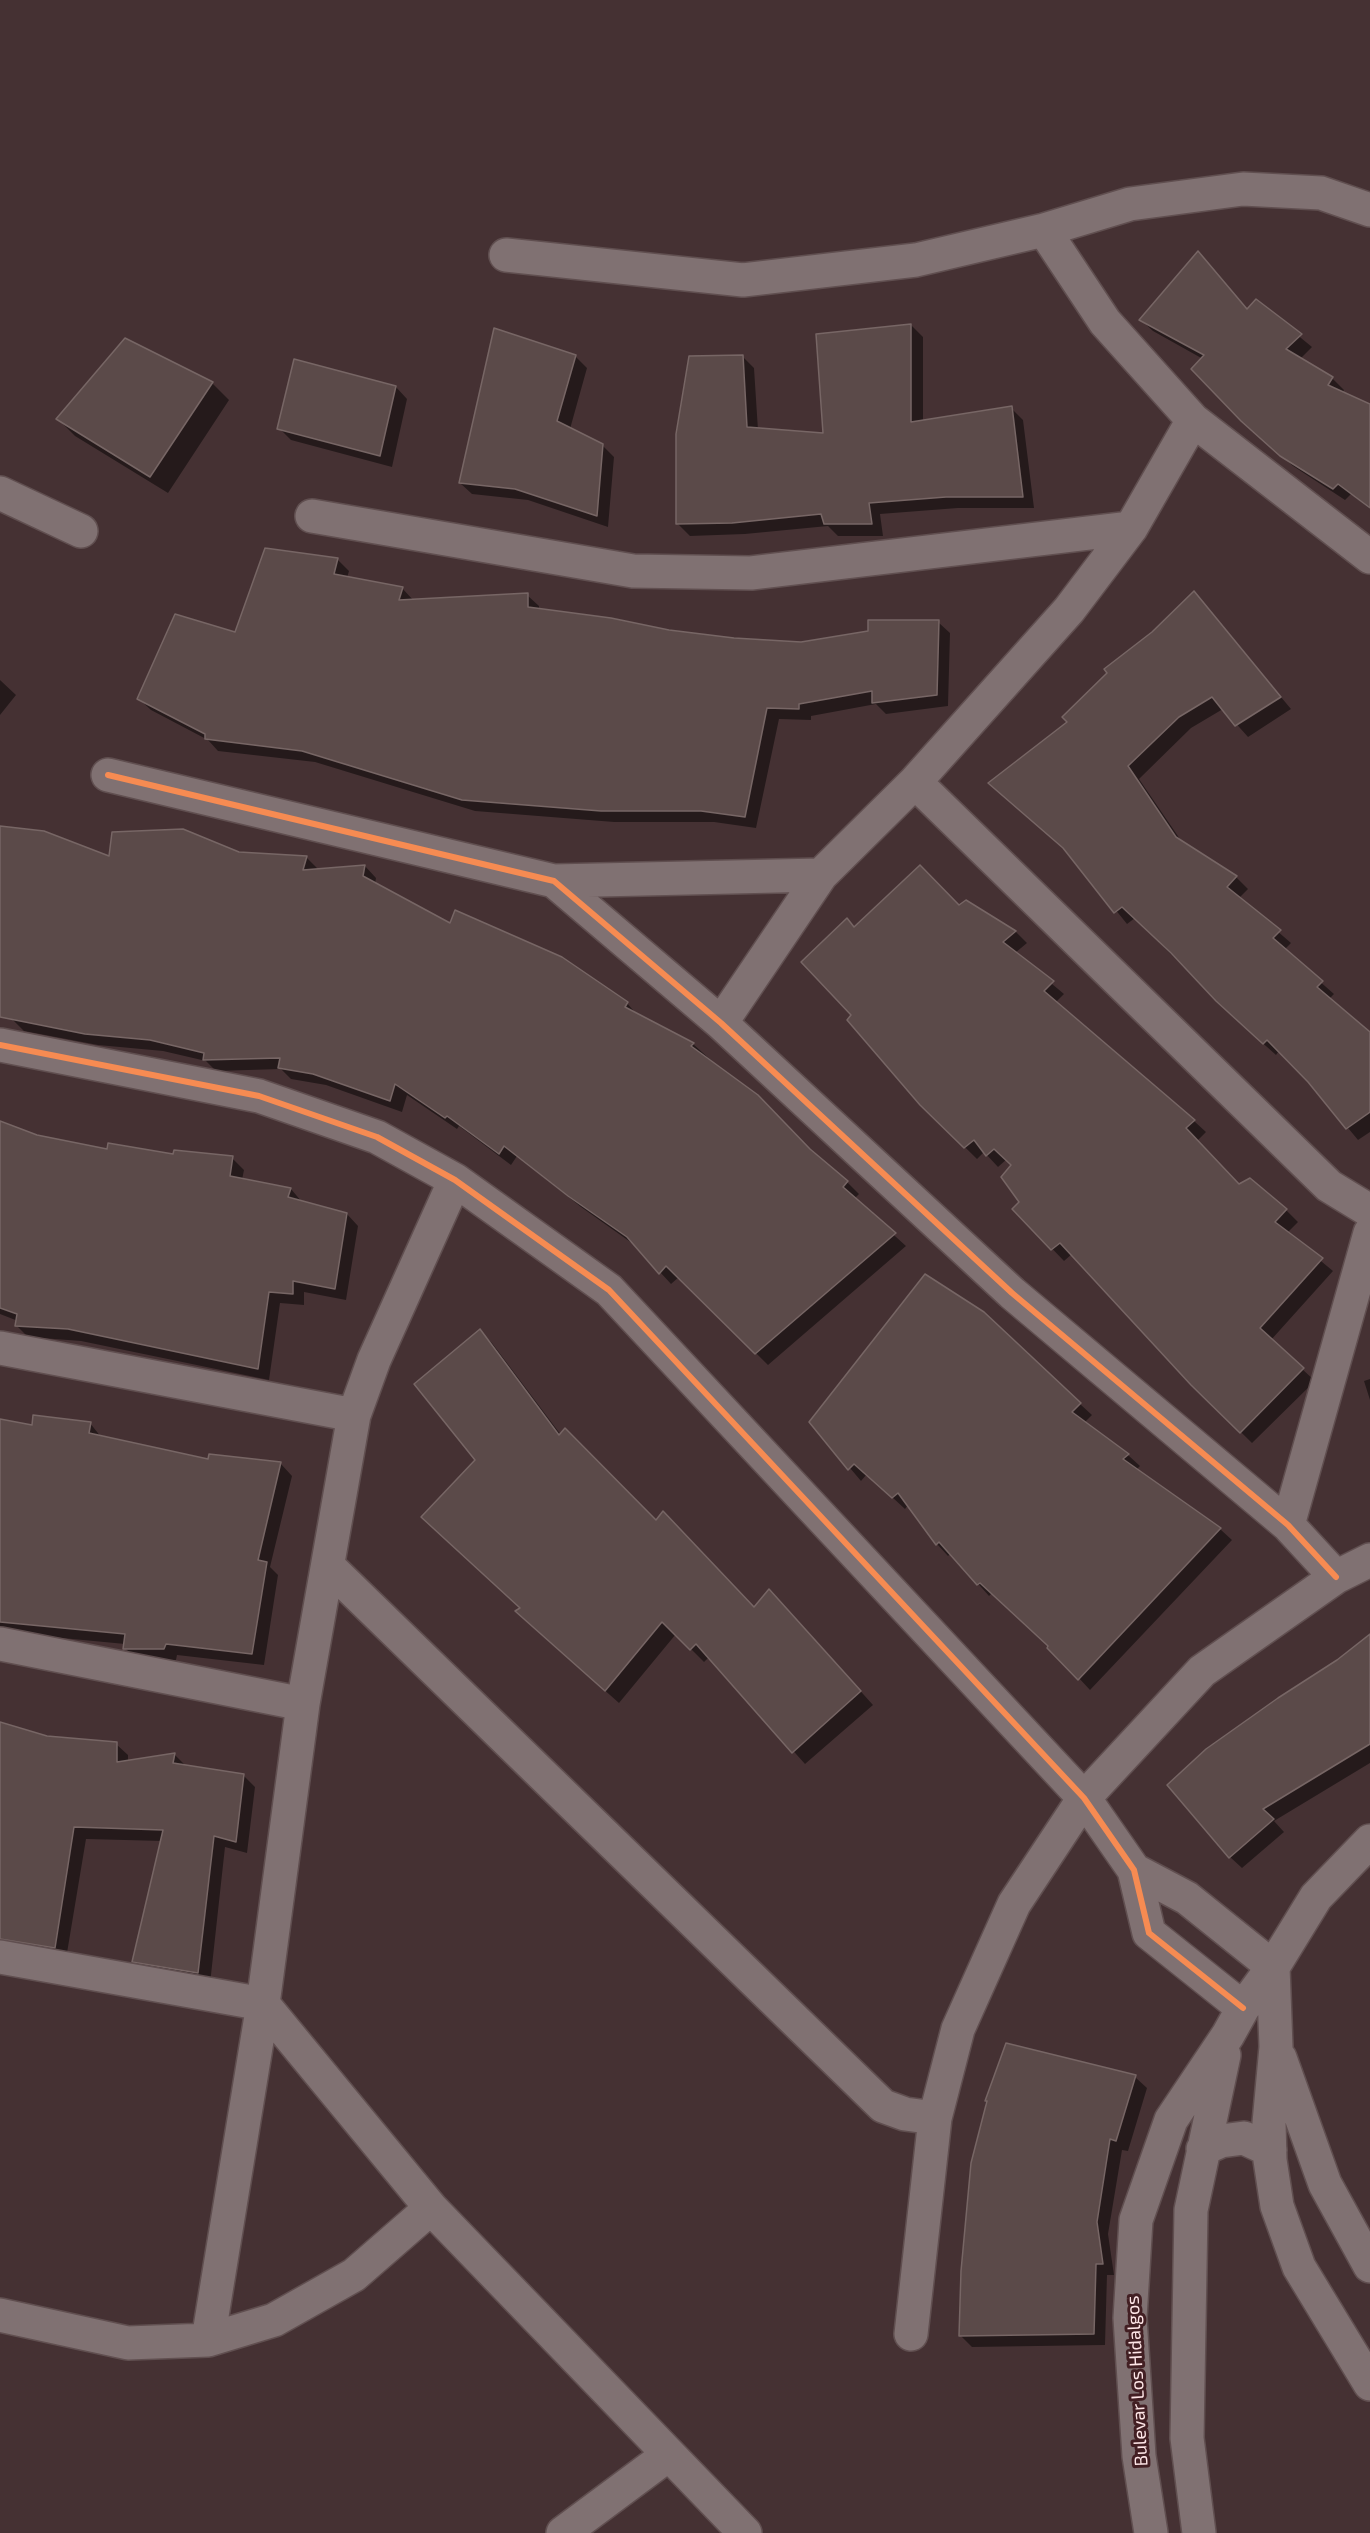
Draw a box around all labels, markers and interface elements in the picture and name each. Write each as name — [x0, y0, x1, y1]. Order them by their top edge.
street label: Bulevar Los Hidalgos — [1122, 2295, 1152, 2467]

